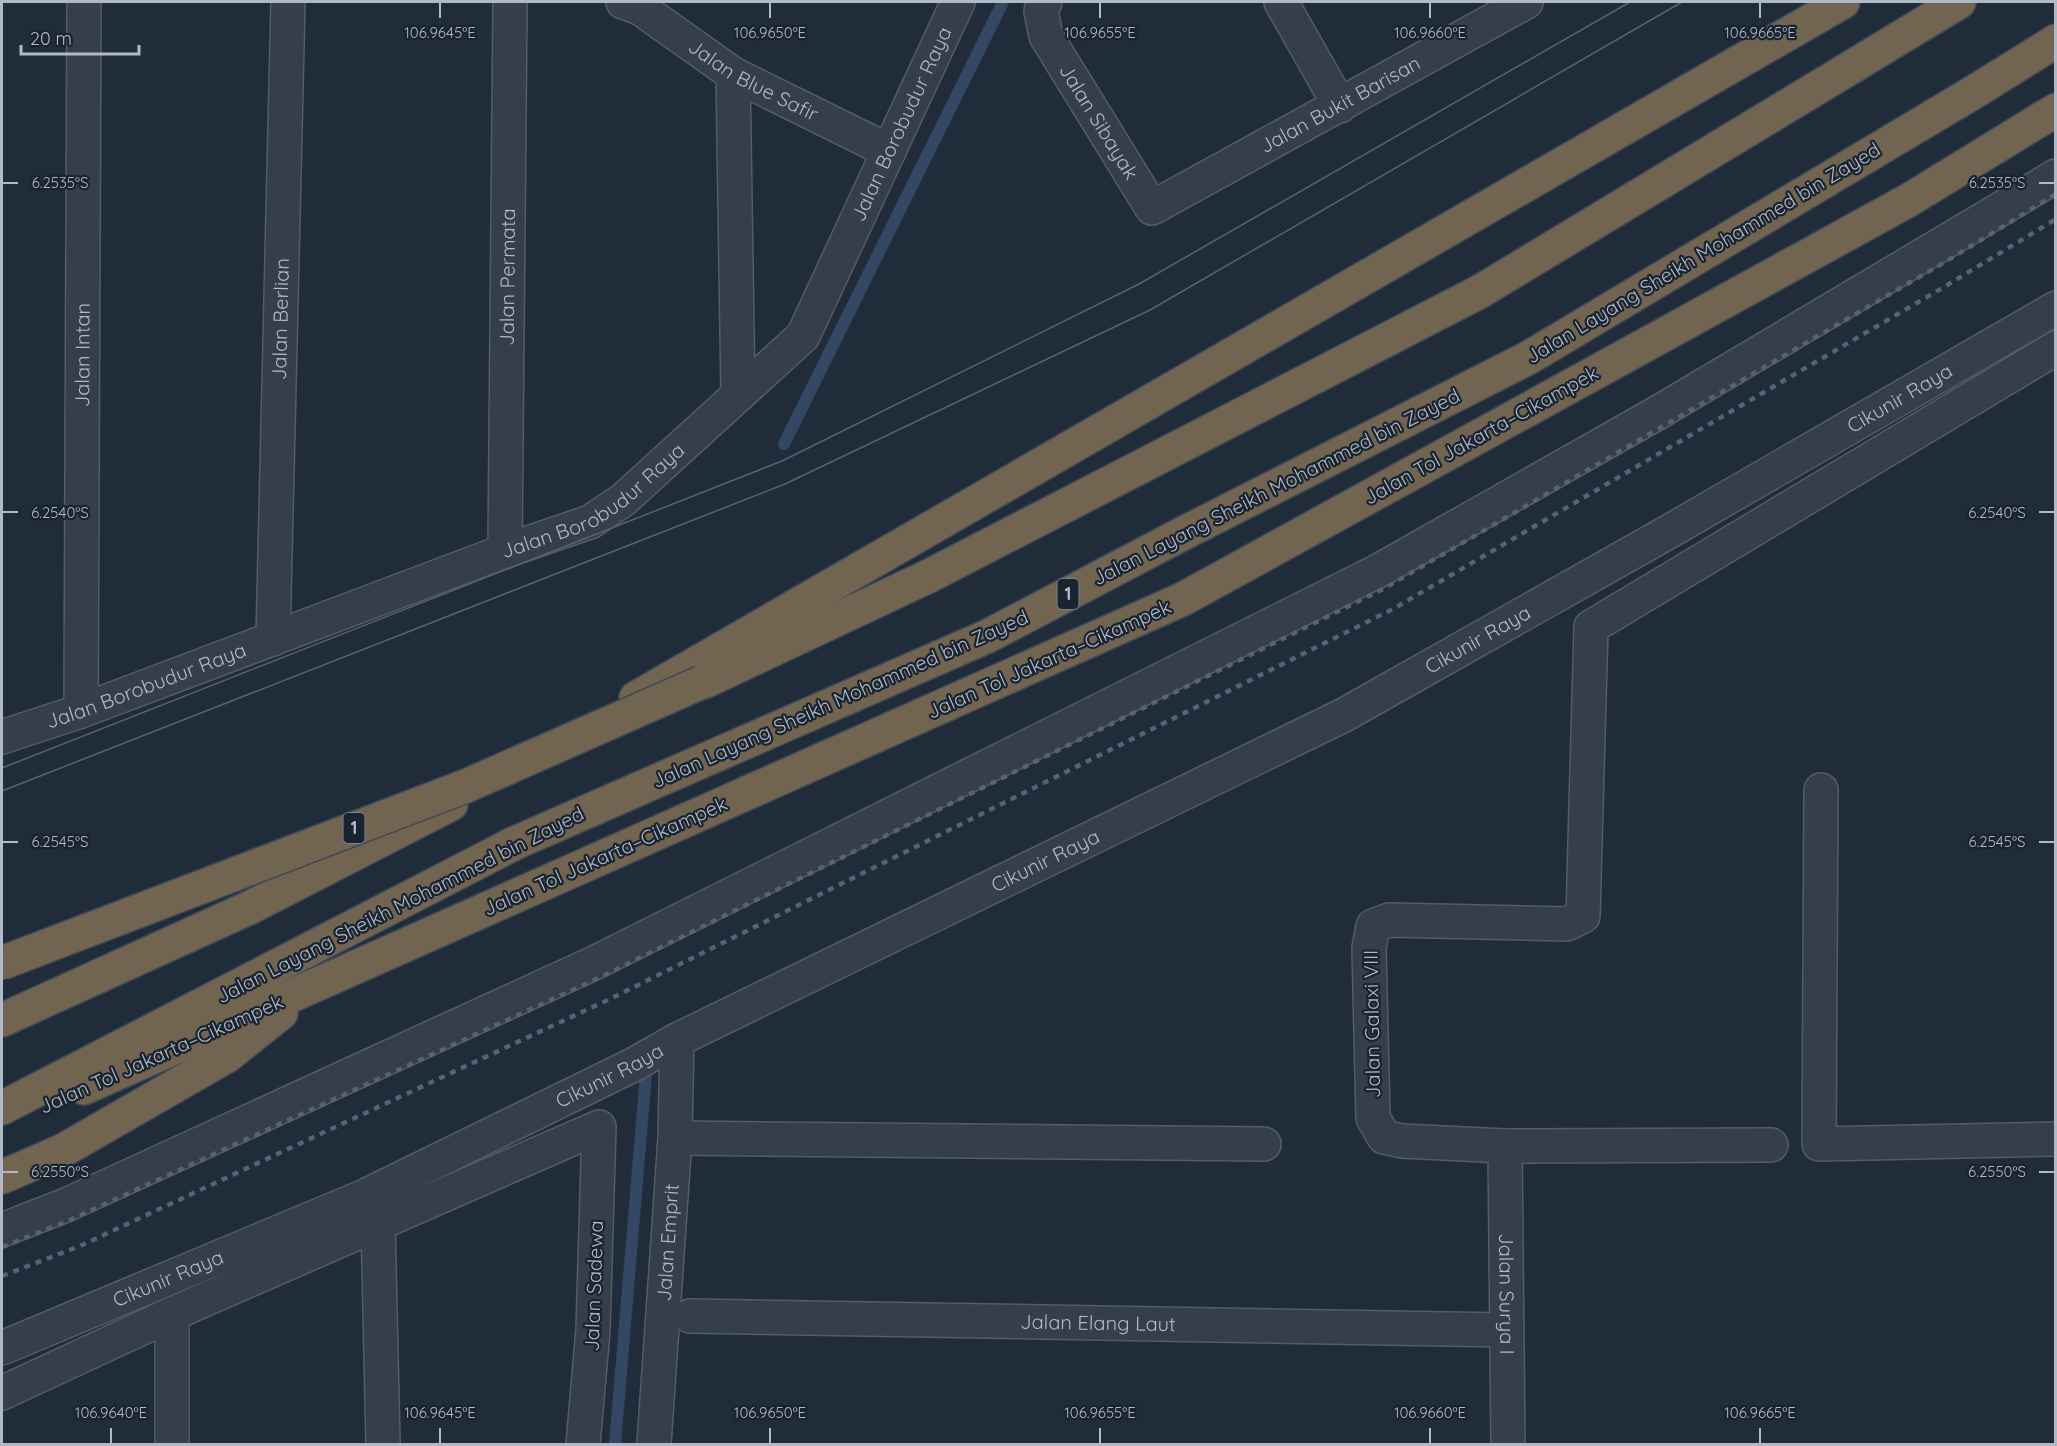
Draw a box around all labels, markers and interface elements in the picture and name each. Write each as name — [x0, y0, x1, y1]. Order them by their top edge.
scale bar — [21, 18, 140, 56]
text: 106.9645°E — [404, 23, 476, 42]
text: 106.9650°E — [734, 23, 806, 42]
street label: Jalan Borobudur Raya — [845, 23, 957, 225]
text: 106.9655°E — [1064, 23, 1136, 42]
text: 106.9660°E — [1394, 23, 1466, 42]
text: 106.9665°E — [1724, 23, 1796, 42]
text: 20 m — [30, 27, 72, 50]
street label: Jalan Blue Safir — [684, 33, 823, 126]
street label: Jalan Bukit Barisan — [1255, 50, 1424, 158]
street label: Jalan Sibayak — [1054, 59, 1144, 184]
street label: Jalan Layang Sheikh Mohammed bin Zayed — [1521, 136, 1885, 369]
text: 6.2535°S — [32, 173, 88, 192]
text: 6.2535°S — [1969, 173, 2025, 192]
street label: Jalan Permata — [494, 208, 520, 346]
street label: Jalan Berlian — [266, 258, 294, 380]
street label: Jalan Intan — [69, 303, 95, 407]
street label: Cikunir Raya — [1842, 358, 1957, 438]
street label: Jalan Tol Jakarta–Cikampek — [1359, 359, 1603, 510]
street label: Jalan Layang Sheikh Mohammed bin Zayed — [1088, 383, 1464, 591]
street label: Jalan Borobudur Raya — [498, 437, 689, 563]
text: 6.2540°S — [31, 503, 89, 522]
text: 6.2540°S — [1968, 503, 2026, 522]
road number: 1 — [1058, 579, 1078, 609]
street label: Jalan Tol Jakarta–Cikampek — [923, 593, 1175, 724]
street label: Cikunir Raya — [1420, 599, 1535, 679]
street label: Jalan Layang Sheikh Mohammed bin Zayed — [648, 604, 1032, 793]
street label: Jalan Borobudur Raya — [43, 637, 249, 734]
street label: Jalan Tol Jakarta–Cikampek — [479, 790, 731, 921]
street label: Jalan Layang Sheikh Mohammed bin Zayed — [212, 801, 588, 1009]
road number: 1 — [344, 813, 364, 843]
street label: Cikunir Raya — [987, 823, 1103, 897]
text: 6.2545°S — [32, 832, 88, 851]
text: 6.2545°S — [1969, 832, 2025, 851]
street label: Jalan Galaxi VIII — [1358, 950, 1385, 1098]
street label: Jalan Tol Jakarta–Cikampek — [35, 988, 287, 1119]
street label: Cikunir Raya — [551, 1037, 668, 1113]
text: 6.2550°S — [31, 1162, 89, 1181]
text: 6.2550°S — [1968, 1162, 2026, 1181]
street label: Jalan Emprit — [651, 1183, 684, 1302]
street label: Jalan Sadewa — [579, 1220, 608, 1352]
street label: Jalan Surya I — [1494, 1233, 1520, 1355]
street label: Cikunir Raya — [109, 1244, 227, 1312]
street label: Jalan Elang Laut — [1020, 1309, 1176, 1336]
text: 106.9640°E — [75, 1403, 147, 1422]
text: 106.9645°E — [404, 1403, 476, 1422]
text: 106.9650°E — [734, 1403, 806, 1422]
text: 106.9655°E — [1064, 1403, 1136, 1422]
text: 106.9660°E — [1394, 1403, 1466, 1422]
text: 106.9665°E — [1724, 1403, 1796, 1422]

